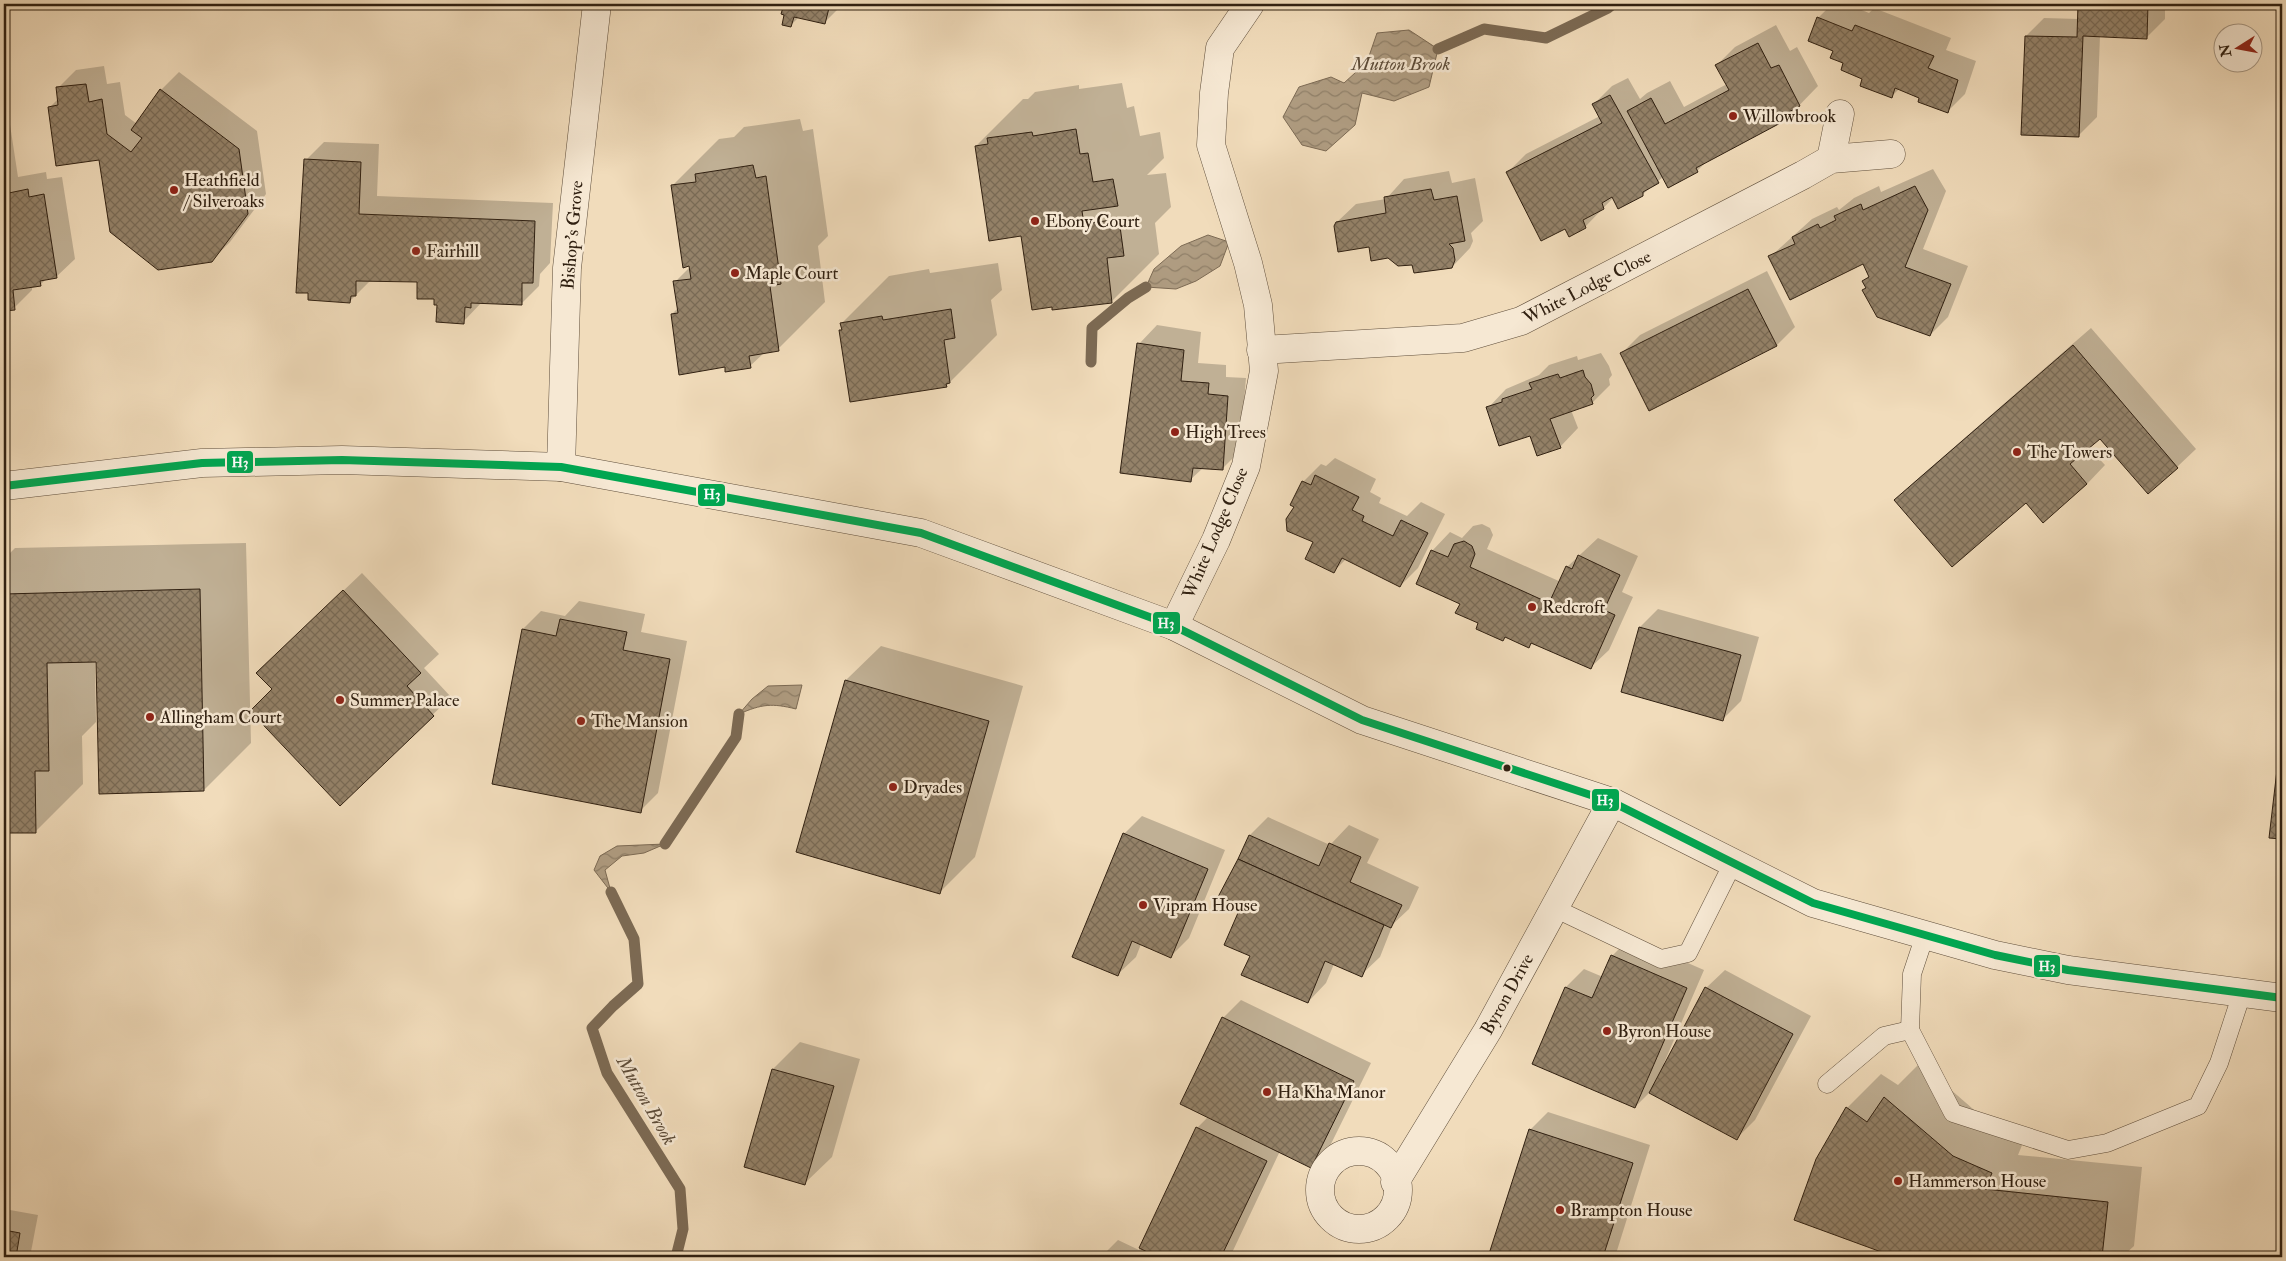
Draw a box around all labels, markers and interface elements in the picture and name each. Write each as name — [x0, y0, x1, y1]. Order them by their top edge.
north arrow — [2214, 22, 2264, 72]
text: N — [2216, 42, 2235, 59]
water label: Mutton Brook — [1351, 52, 1451, 76]
place label: Willowbrook — [1742, 105, 1837, 128]
marker: Willowbrook — [1727, 110, 1739, 122]
place label: Heathfield / Silveroaks — [182, 169, 264, 213]
street label: Bishop's Grove — [556, 179, 589, 291]
marker: Heathfield / Silveroaks — [168, 184, 180, 196]
place label: Ebony Court — [1045, 210, 1140, 233]
marker: Ebony Court — [1029, 215, 1041, 227]
place label: Fairhill — [426, 240, 479, 263]
marker: Fairhill — [410, 245, 422, 257]
street label: White Lodge Close — [1518, 245, 1656, 330]
place label: Maple Court — [745, 262, 838, 285]
marker: Maple Court — [729, 267, 741, 279]
place label: High Trees — [1185, 421, 1266, 444]
marker: High Trees — [1169, 426, 1181, 438]
place label: The Towers — [2027, 441, 2112, 464]
marker: The Towers — [2011, 446, 2023, 458]
line badge: H3 — [226, 450, 254, 474]
text: H3 — [232, 454, 248, 471]
street label: White Lodge Close — [1177, 464, 1254, 603]
line badge: H3 — [697, 483, 726, 507]
text: H3 — [704, 486, 720, 503]
place label: Redcroft — [1542, 596, 1606, 619]
marker: Redcroft — [1526, 601, 1538, 613]
line badge: H3 — [1152, 611, 1181, 635]
text: H3 — [1158, 615, 1174, 632]
place label: Summer Palace — [350, 689, 460, 712]
marker: Summer Palace — [334, 694, 346, 706]
place label: Allingham Court — [159, 706, 282, 729]
place label: The Mansion — [591, 710, 688, 733]
marker: Allingham Court — [144, 711, 156, 723]
marker: The Mansion — [575, 715, 587, 727]
unlabelled marker — [1502, 763, 1512, 773]
place label: Dryades — [903, 776, 962, 799]
marker: Dryades — [887, 781, 899, 793]
line badge: H3 — [1591, 788, 1620, 812]
text: H3 — [1597, 792, 1613, 809]
place label: Vipram House — [1153, 894, 1258, 917]
marker: Vipram House — [1137, 899, 1149, 911]
street label: Byron Drive — [1476, 949, 1539, 1039]
line badge: H3 — [2033, 954, 2061, 978]
text: H3 — [2039, 958, 2055, 975]
place label: Byron House — [1617, 1020, 1712, 1043]
marker: Byron House — [1601, 1025, 1613, 1037]
water label: Mutton Brook — [610, 1051, 681, 1149]
place label: Ha Kha Manor — [1277, 1081, 1386, 1104]
marker: Ha Kha Manor — [1261, 1086, 1273, 1098]
place label: Hammerson House — [1908, 1170, 2047, 1193]
marker: Hammerson House — [1892, 1175, 1904, 1187]
place label: Brampton House — [1570, 1199, 1693, 1222]
marker: Brampton House — [1554, 1204, 1566, 1216]

